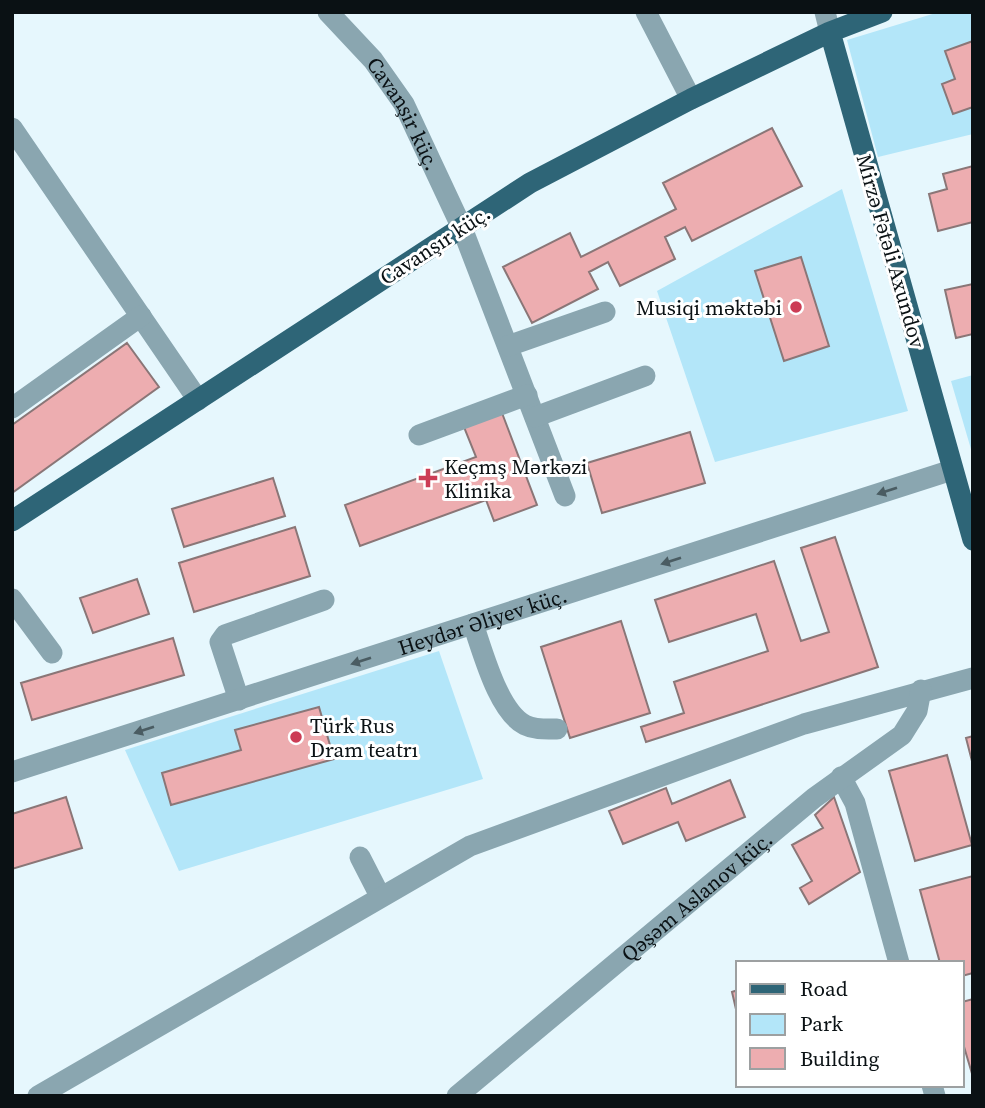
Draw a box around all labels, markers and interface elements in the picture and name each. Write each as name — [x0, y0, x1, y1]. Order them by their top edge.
street label: Cavanşir küç. — [361, 51, 447, 175]
street label: Mirzə Fətəli Axundov — [849, 151, 933, 352]
street label: Cavanşır küç. — [374, 198, 496, 292]
place label: Musiqi məktəbi — [636, 293, 782, 322]
marker: Musiqi məktəbi — [788, 299, 804, 315]
place label: Keçmş Mərkəzi Klinika — [444, 452, 587, 505]
marker: Keçmş Mərkəzi Klinika — [418, 468, 438, 488]
one-way arrow — [877, 487, 898, 497]
one-way arrow — [660, 556, 681, 567]
street label: Heydər Əliyev küç. — [394, 580, 571, 662]
one-way arrow — [350, 656, 371, 666]
place label: Türk Rus Dram teatrı — [310, 711, 418, 764]
one-way arrow — [134, 725, 155, 736]
marker: Türk Rus Dram teatrı — [288, 729, 304, 745]
street label: Qəşəm Aslanov küç. — [615, 824, 778, 968]
legend — [736, 961, 964, 1087]
text: Road — [800, 974, 848, 1003]
text: Park — [800, 1009, 844, 1038]
text: Building — [800, 1044, 879, 1073]

